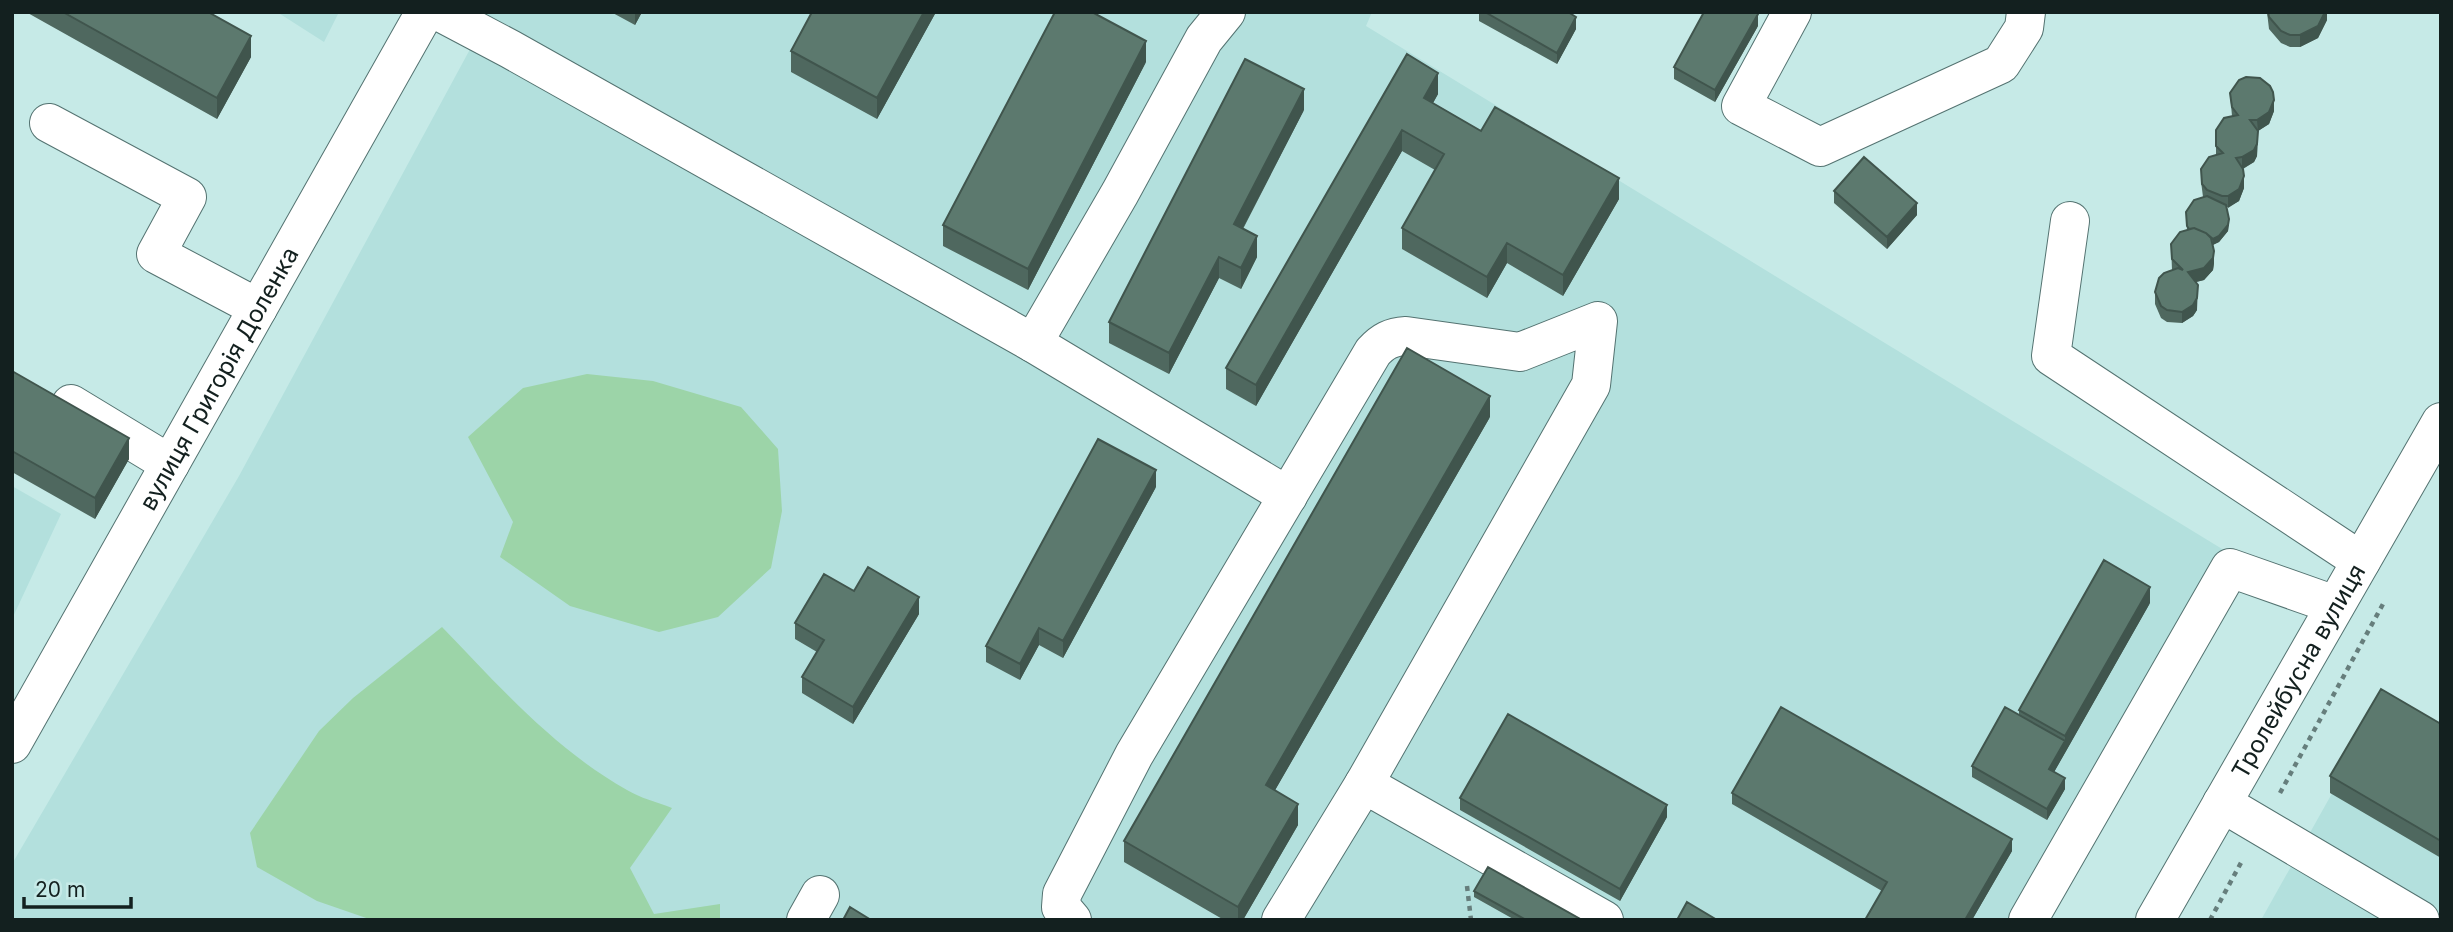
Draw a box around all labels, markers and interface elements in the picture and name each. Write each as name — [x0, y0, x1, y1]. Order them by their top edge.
street label: вулиця Григорія Доленка — [133, 242, 304, 515]
street label: Тролейбусна вулиця — [2225, 559, 2371, 783]
scale bar — [24, 866, 131, 910]
text: 20 m — [35, 877, 85, 902]

